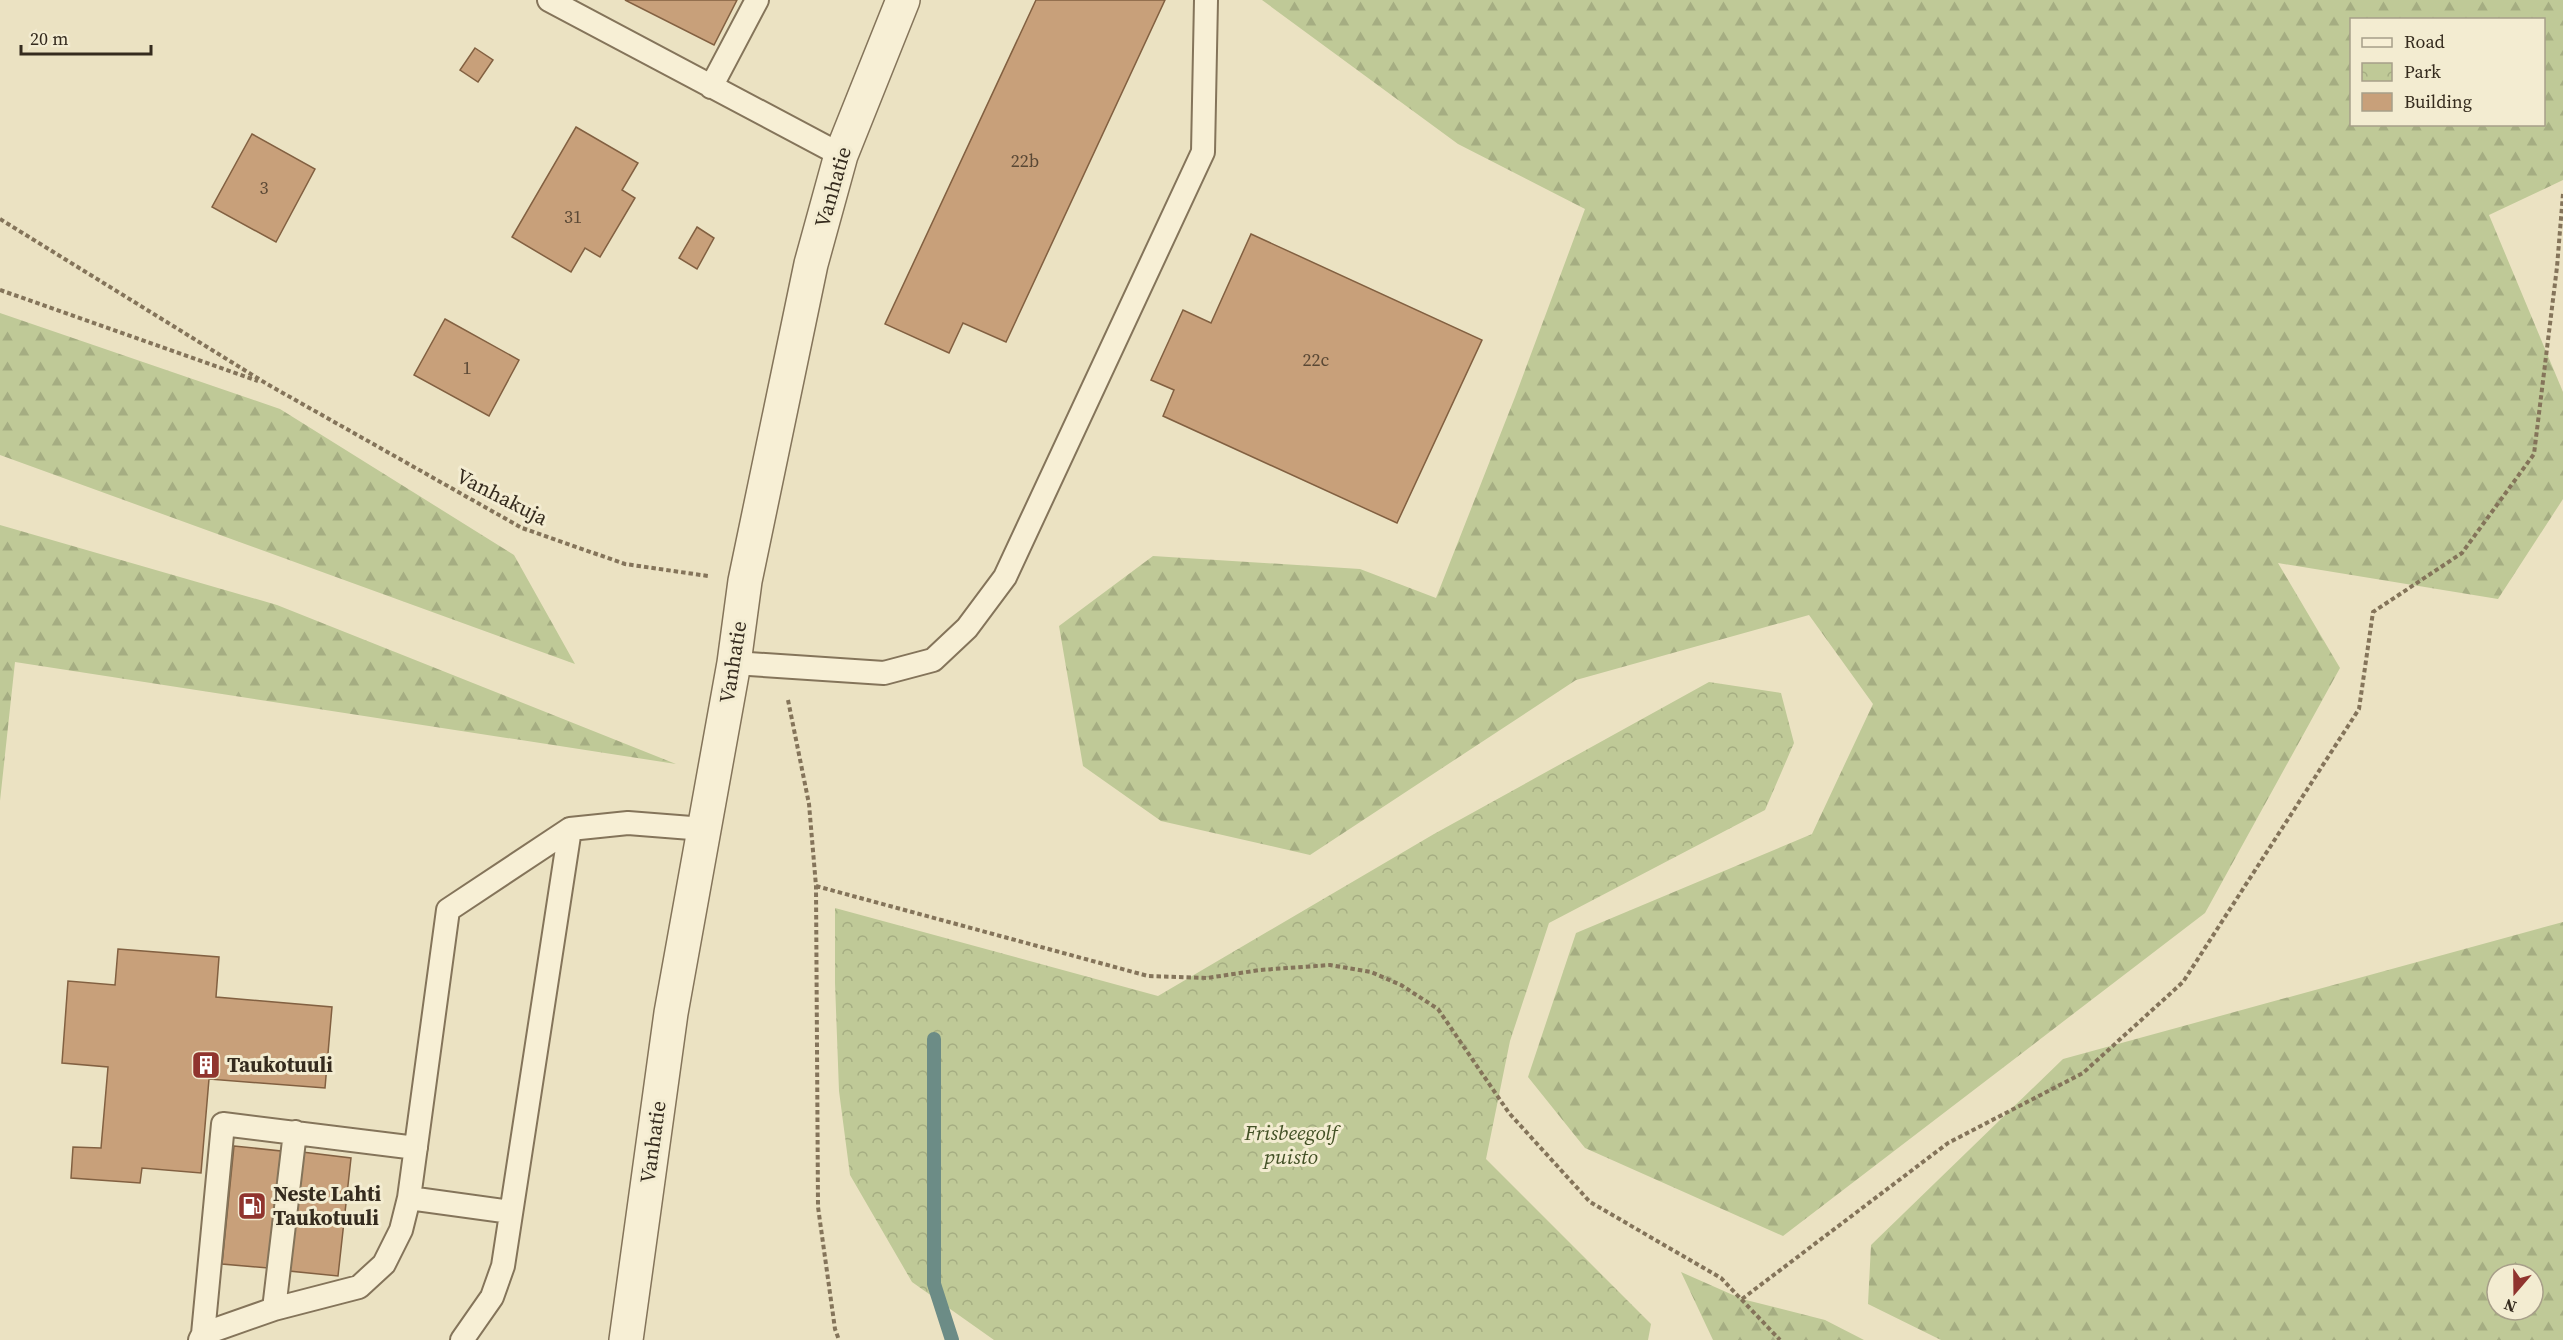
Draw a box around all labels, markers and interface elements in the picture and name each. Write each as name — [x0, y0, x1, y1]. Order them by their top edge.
scale bar — [21, 18, 152, 56]
legend — [2350, 18, 2545, 126]
text: 20 m — [30, 26, 68, 51]
text: Road — [2404, 29, 2445, 54]
text: Park — [2404, 59, 2441, 84]
text: Building — [2404, 89, 2472, 114]
street label: Vanhatie — [807, 143, 858, 231]
house number: 22b — [1011, 148, 1039, 173]
house number: 3 — [260, 175, 269, 200]
house number: 31 — [564, 204, 582, 229]
house number: 22c — [1303, 347, 1330, 372]
house number: 1 — [463, 355, 472, 380]
street label: Vanhakuja — [451, 461, 553, 532]
street label: Vanhatie — [712, 619, 753, 705]
building icon: Taukotuuli — [190, 1049, 222, 1081]
place label: Taukotuuli — [227, 1050, 333, 1079]
street label: Vanhatie — [632, 1099, 673, 1185]
park label: Frisbeegolf puisto — [1244, 1118, 1341, 1171]
place label: Neste Lahti Taukotuuli — [273, 1179, 382, 1232]
fuel station icon: Neste Lahti Taukotuuli — [236, 1190, 268, 1222]
north arrow — [2485, 1262, 2545, 1322]
text: N — [2500, 1294, 2519, 1318]

